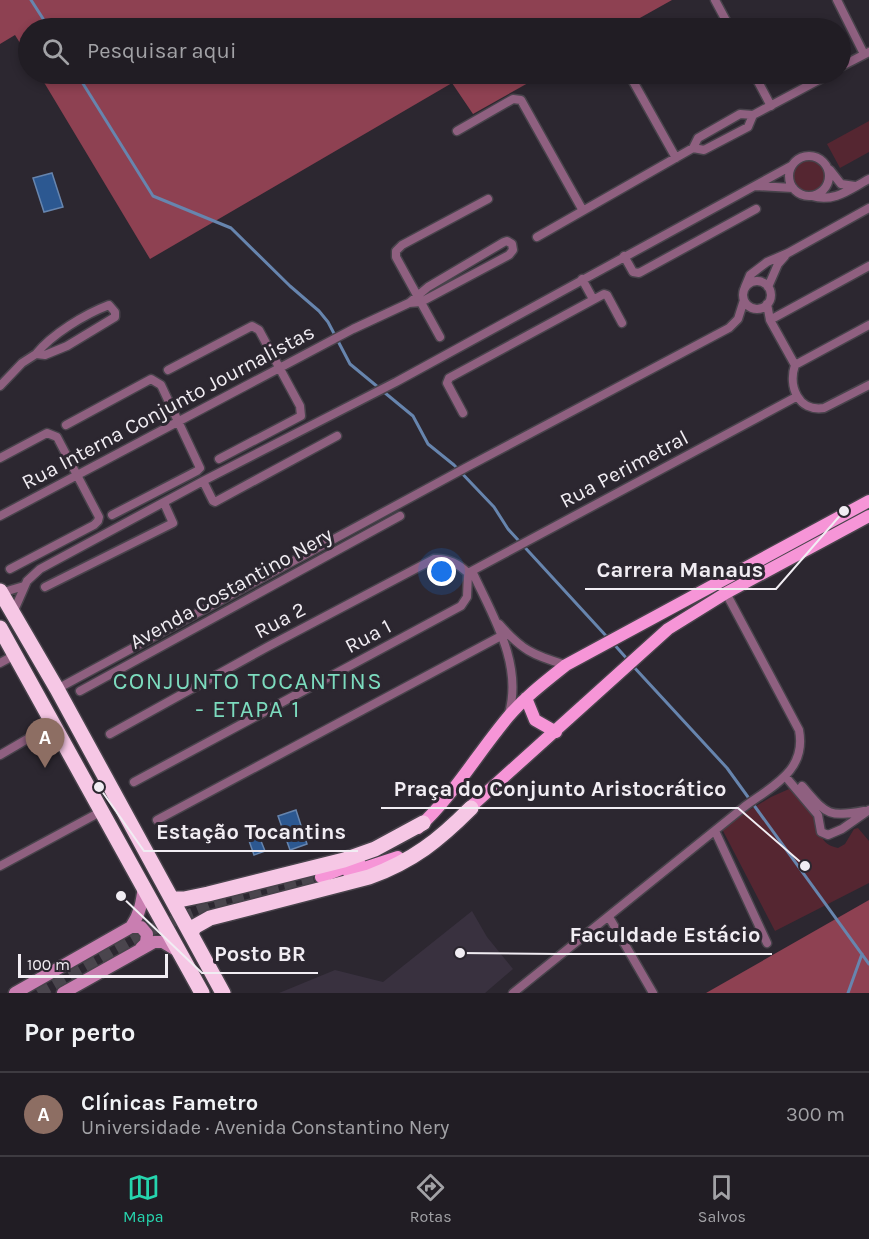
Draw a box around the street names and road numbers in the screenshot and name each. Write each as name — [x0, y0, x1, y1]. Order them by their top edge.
street label: Rua Interna Conjunto Journalistas — [18, 319, 318, 495]
street label: Rua Perimetral — [556, 425, 692, 513]
street label: Avenda Costantino Nery — [126, 522, 337, 654]
street label: Rua 2 — [250, 597, 310, 643]
street label: Rua 1 — [341, 614, 395, 658]

